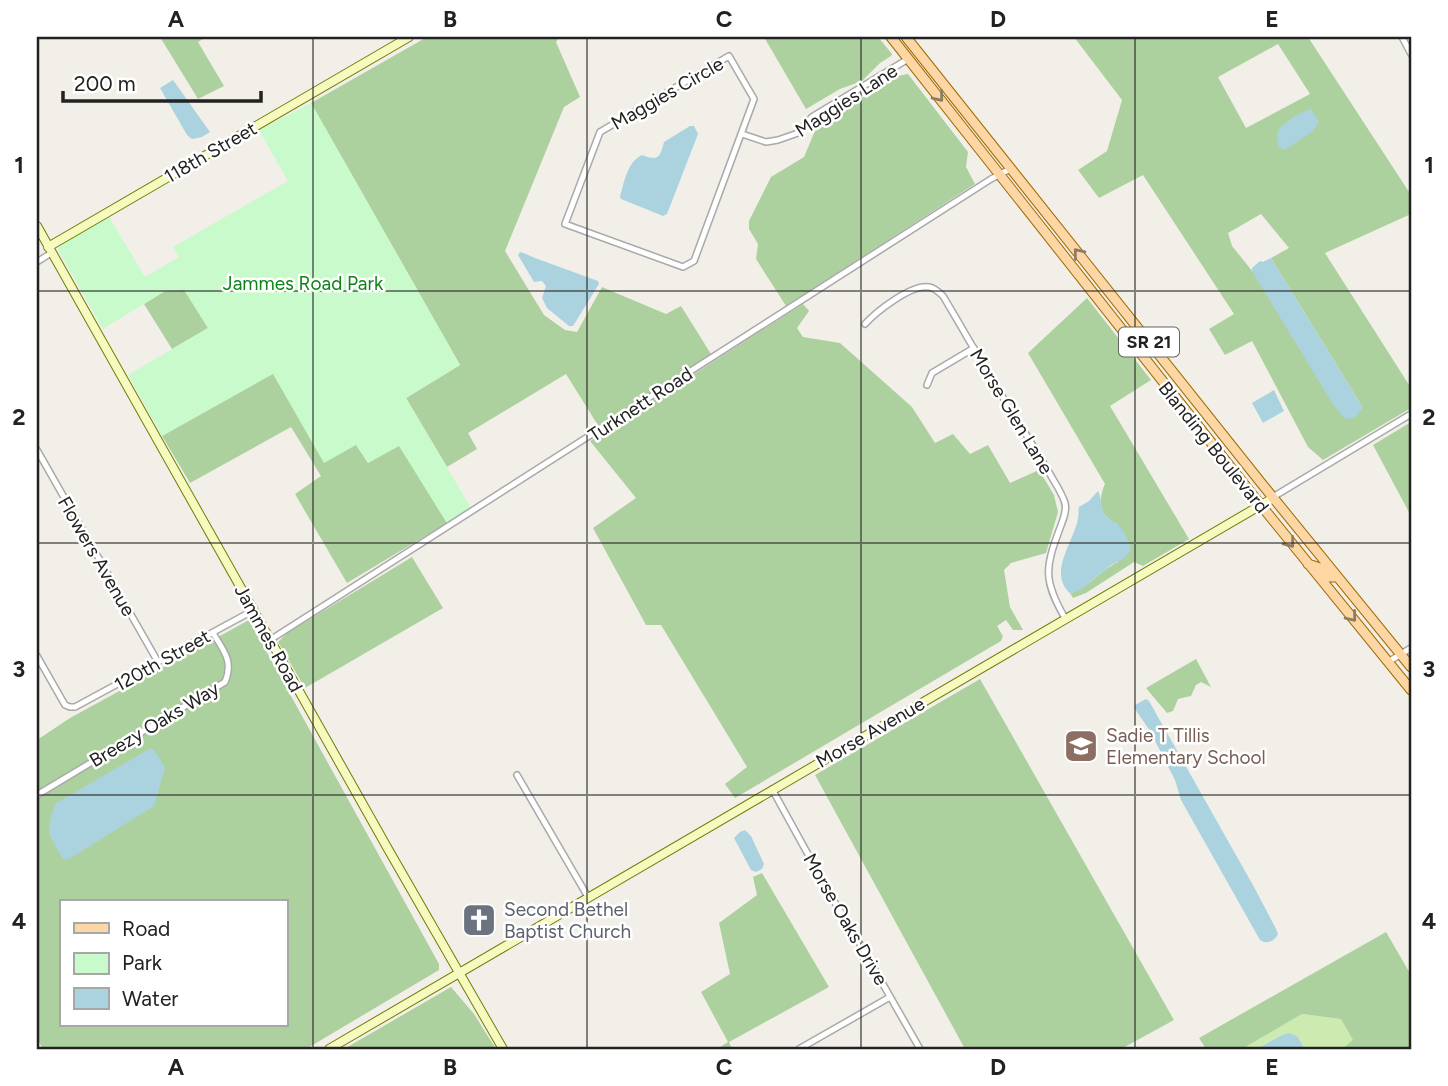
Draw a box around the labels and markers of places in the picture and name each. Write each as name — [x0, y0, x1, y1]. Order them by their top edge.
place label: Sadie T Tillis Elementary School — [1106, 724, 1266, 769]
school or university icon: Sadie T Tillis Elementary School — [1062, 727, 1100, 765]
place label: Second Bethel Baptist Church — [504, 898, 631, 943]
church icon: Second Bethel Baptist Church — [460, 901, 498, 939]

